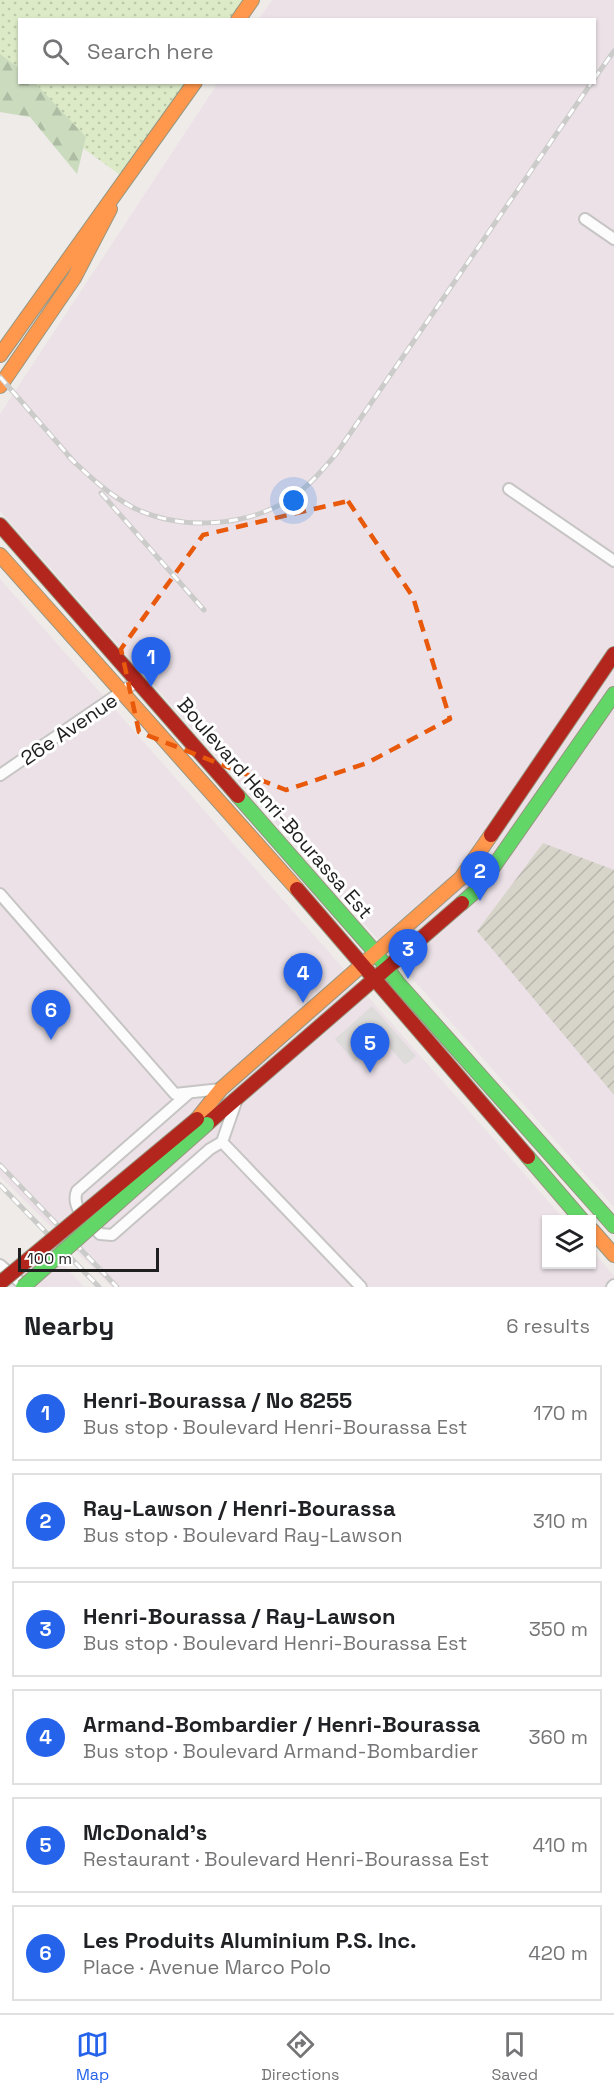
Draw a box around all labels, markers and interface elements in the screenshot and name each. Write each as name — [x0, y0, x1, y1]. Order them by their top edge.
search box — [18, 18, 596, 84]
icon: search — [39, 35, 72, 68]
text: Search here — [87, 37, 214, 65]
your location — [279, 486, 308, 515]
pin: 1 — [132, 638, 170, 687]
street label: 26e Avenue — [15, 687, 123, 771]
street label: Boulevard Henri-Bourassa Est — [172, 692, 378, 924]
pin: 2 — [460, 852, 500, 901]
pin: 3 — [388, 930, 428, 979]
pin: 4 — [284, 954, 322, 1003]
pin: 6 — [32, 990, 70, 1040]
pin: 5 — [350, 1024, 389, 1073]
map controls — [542, 1215, 596, 1269]
button: layers — [542, 1215, 596, 1269]
scale bar — [18, 1245, 159, 1272]
text: 100 m — [27, 1248, 72, 1269]
text: Nearby — [24, 1309, 114, 1343]
text: 6 results — [506, 1313, 590, 1339]
text: Henri-Bourassa / No 8255 — [83, 1386, 352, 1414]
text: 1 — [41, 1400, 50, 1426]
text: 170 m — [533, 1400, 588, 1426]
text: Bus stop · Boulevard Henri-Bourassa Est — [83, 1414, 468, 1440]
text: Ray-Lawson / Henri-Bourassa — [83, 1494, 396, 1522]
text: 2 — [40, 1508, 51, 1534]
text: 310 m — [533, 1508, 588, 1534]
text: Bus stop · Boulevard Ray-Lawson — [83, 1522, 402, 1548]
text: Henri-Bourassa / Ray-Lawson — [83, 1602, 396, 1630]
text: 3 — [39, 1616, 52, 1642]
text: 350 m — [529, 1616, 588, 1642]
text: Bus stop · Boulevard Henri-Bourassa Est — [83, 1630, 468, 1656]
text: Armand-Bombardier / Henri-Bourassa — [83, 1710, 480, 1738]
text: 4 — [39, 1724, 52, 1750]
text: 360 m — [529, 1724, 588, 1750]
text: Bus stop · Boulevard Armand-Bombardier — [83, 1738, 478, 1764]
text: McDonald's — [83, 1818, 207, 1846]
text: 5 — [40, 1832, 52, 1858]
text: 410 m — [532, 1832, 588, 1858]
text: Restaurant · Boulevard Henri-Bourassa Est — [83, 1846, 489, 1872]
text: Les Produits Aluminium P.S. Inc. — [83, 1926, 417, 1954]
text: 6 — [39, 1940, 52, 1966]
text: 420 m — [528, 1940, 588, 1966]
text: Place · Avenue Marco Polo — [83, 1954, 331, 1980]
tab: Map — [76, 2028, 109, 2085]
tab: Directions — [261, 2028, 340, 2085]
tab: Saved — [491, 2028, 538, 2085]

